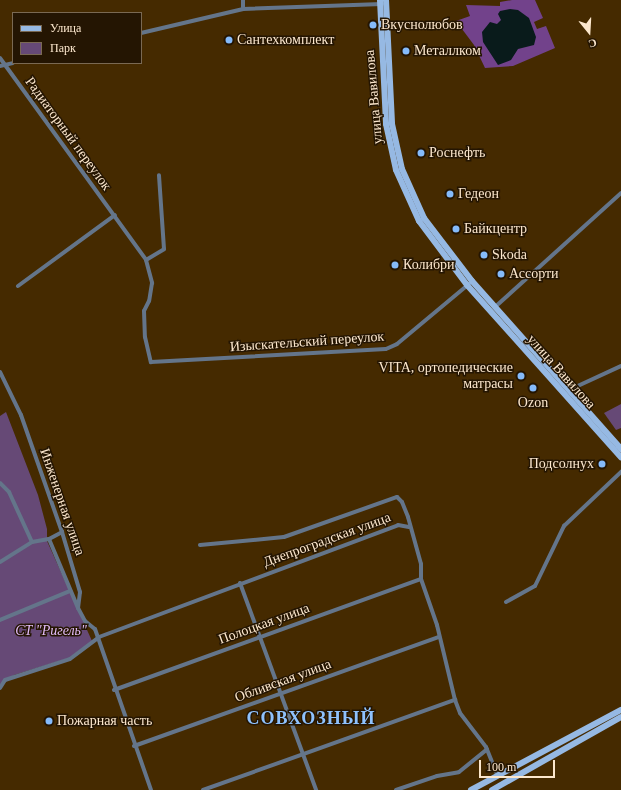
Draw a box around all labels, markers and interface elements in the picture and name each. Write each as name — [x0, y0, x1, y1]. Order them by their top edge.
legend — [12, 12, 142, 64]
north arrow — [569, 12, 609, 52]
place label: Вкуснолюбов — [381, 17, 463, 33]
marker: Вкуснолюбов — [368, 20, 378, 30]
text: Улица — [50, 21, 81, 35]
place label: Сантехкомплект — [237, 32, 334, 48]
marker: Сантехкомплект — [224, 35, 234, 45]
text: С — [587, 36, 598, 50]
text: Парк — [50, 41, 76, 55]
place label: Металлком — [414, 43, 481, 59]
marker: Металлком — [401, 46, 411, 56]
street label: улица Вавилова — [362, 49, 386, 145]
street label: Радиаторный переулок — [21, 74, 115, 194]
place label: Роснефть — [429, 145, 485, 161]
marker: Роснефть — [416, 148, 426, 158]
place label: Гедеон — [458, 186, 499, 202]
marker: Гедеон — [445, 189, 455, 199]
place label: Байкцентр — [464, 221, 527, 237]
marker: Байкцентр — [451, 224, 461, 234]
place label: Skoda — [492, 247, 527, 263]
marker: Skoda — [479, 250, 489, 260]
place label: Колибри — [403, 257, 455, 273]
marker: Колибри — [390, 260, 400, 270]
place label: Ассорти — [509, 266, 559, 282]
marker: Ассорти — [496, 269, 506, 279]
street label: Изыскательский переулок — [229, 328, 385, 356]
street label: улица Вавилова — [523, 331, 599, 413]
place label: VITA, ортопедические матрасы — [378, 360, 513, 392]
marker: VITA, ортопедические матрасы — [516, 371, 526, 381]
marker: Ozon — [528, 383, 538, 393]
place label: Ozon — [518, 395, 548, 411]
street label: Инженерная улица — [36, 446, 88, 558]
place label: Подсолнух — [529, 456, 594, 472]
marker: Подсолнух — [597, 459, 607, 469]
street label: Днепроградская улица — [261, 509, 393, 571]
street label: Полоцкая улица — [216, 600, 312, 648]
park label: СТ "Ригель" — [15, 623, 87, 639]
street label: Обливская улица — [232, 656, 334, 706]
district label: СОВХОЗНЫЙ — [247, 707, 375, 729]
place label: Пожарная часть — [57, 713, 152, 729]
marker: Пожарная часть — [44, 716, 54, 726]
scale bar — [481, 752, 557, 778]
text: 100 m — [486, 760, 516, 774]

